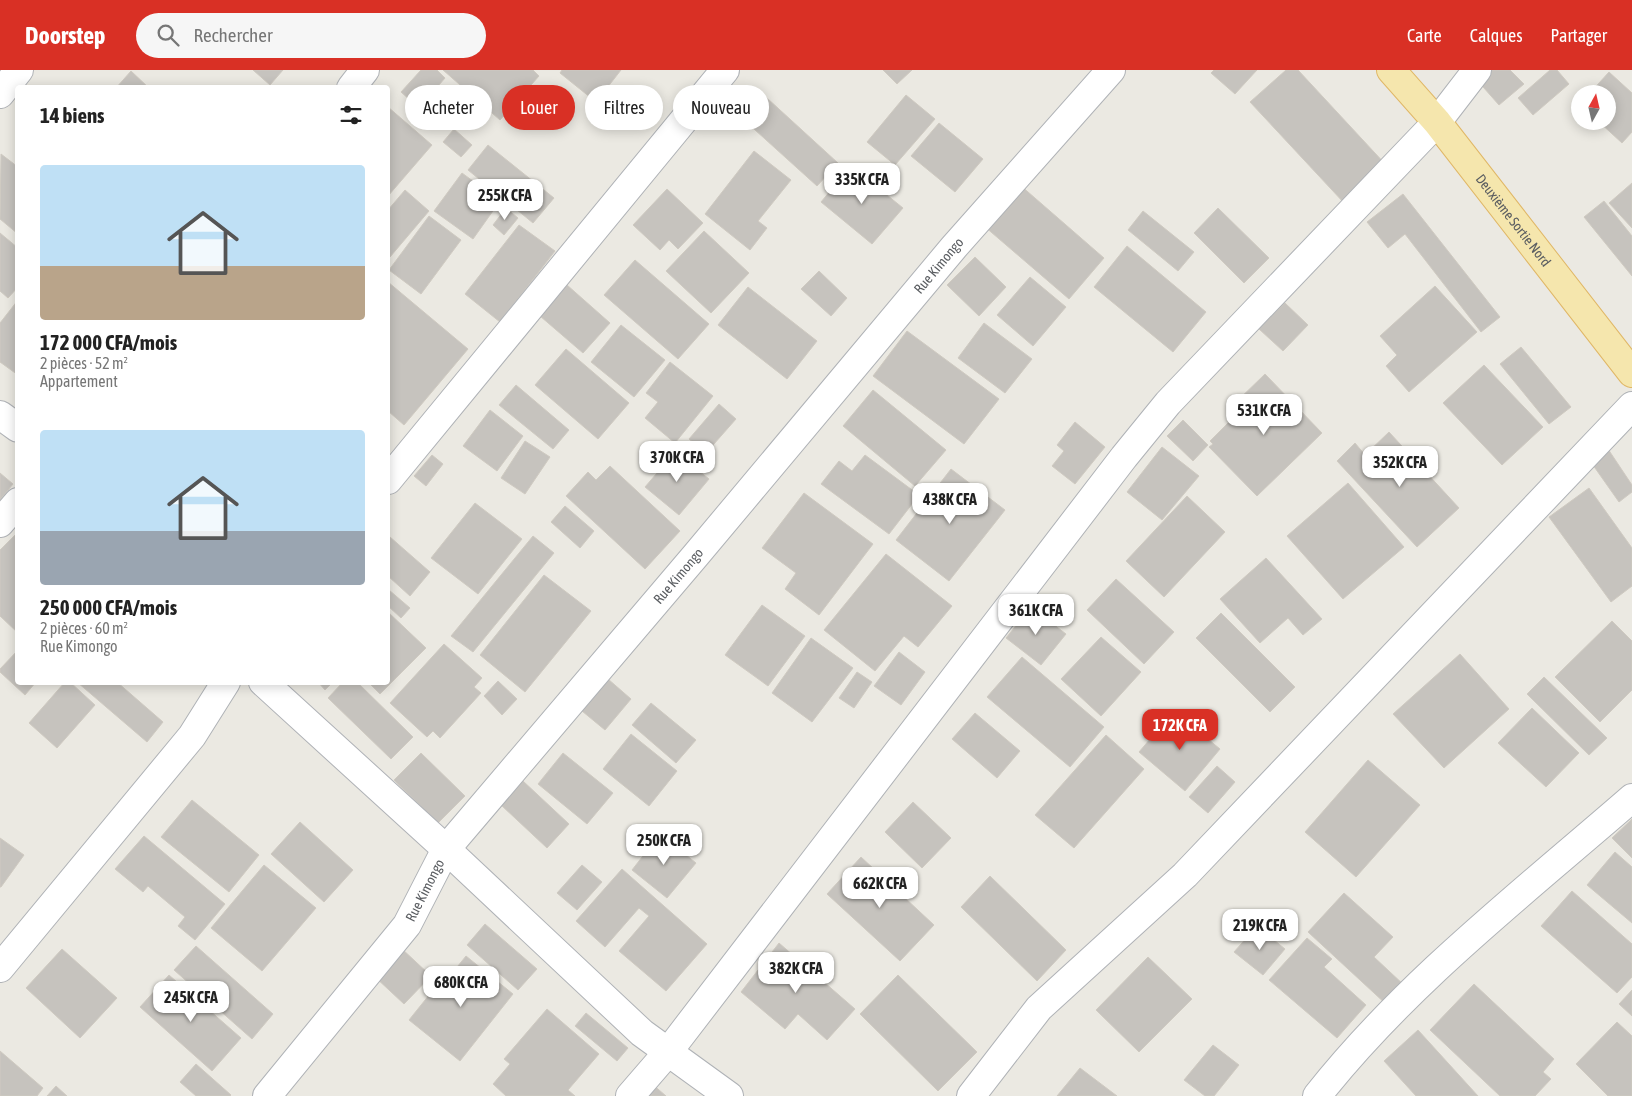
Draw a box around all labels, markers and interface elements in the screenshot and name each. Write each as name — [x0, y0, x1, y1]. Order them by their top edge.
search box — [136, 13, 486, 58]
icon: search — [154, 21, 182, 49]
text: Doorstep — [25, 22, 106, 49]
text: Rechercher — [194, 24, 272, 46]
text: Carte — [1407, 25, 1442, 46]
text: Calques — [1470, 25, 1523, 46]
text: Partager — [1551, 25, 1607, 46]
chip: Acheter — [405, 85, 492, 130]
chip: Louer — [502, 85, 575, 130]
chip: Filtres — [585, 85, 663, 130]
chip: Nouveau — [673, 85, 769, 130]
north arrow — [1571, 85, 1616, 130]
map controls — [1571, 85, 1616, 130]
icon: filters — [337, 101, 365, 129]
text: 14 biens — [40, 103, 105, 127]
pin: 335K CFA — [810, 162, 914, 205]
text: 335K CFA — [835, 170, 889, 188]
street label: Deuxième Sortie Nord — [1473, 171, 1554, 270]
pin: 255K CFA — [453, 178, 557, 221]
text: 255K CFA — [478, 186, 532, 204]
icon: home — [158, 198, 248, 288]
street label: Rue Kimongo — [911, 234, 967, 297]
text: 172 000 CFA/mois — [40, 330, 177, 354]
text: 2 pièces · 52 m² — [40, 354, 128, 372]
text: Appartement — [40, 372, 118, 390]
pin: 531K CFA — [1212, 394, 1316, 436]
text: 531K CFA — [1237, 401, 1291, 419]
pin: 370K CFA — [625, 440, 729, 483]
pin: 352K CFA — [1348, 446, 1452, 488]
text: 370K CFA — [650, 448, 704, 466]
text: 352K CFA — [1373, 453, 1427, 471]
icon: home — [158, 463, 248, 553]
pin: 438K CFA — [898, 482, 1002, 525]
text: 438K CFA — [923, 490, 977, 508]
street label: Rue Kimongo — [650, 545, 706, 607]
pin: 361K CFA — [984, 594, 1088, 636]
text: 250 000 CFA/mois — [40, 595, 177, 619]
text: 361K CFA — [1009, 601, 1063, 619]
text: 2 pièces · 60 m² — [40, 619, 128, 637]
text: Rue Kimongo — [40, 637, 118, 655]
pin: 172K CFA — [1128, 708, 1232, 751]
text: 172K CFA — [1153, 716, 1207, 734]
pin: 250K CFA — [612, 824, 716, 866]
text: 250K CFA — [637, 831, 691, 849]
street label: Rue Kimongo — [402, 856, 447, 924]
pin: 662K CFA — [828, 866, 932, 909]
text: 662K CFA — [853, 874, 907, 892]
pin: 219K CFA — [1208, 908, 1312, 951]
text: 219K CFA — [1233, 916, 1287, 934]
pin: 382K CFA — [744, 952, 848, 994]
text: 382K CFA — [769, 959, 823, 977]
pin: 680K CFA — [409, 966, 513, 1008]
text: 680K CFA — [434, 973, 488, 991]
pin: 245K CFA — [139, 980, 243, 1023]
text: 245K CFA — [164, 988, 218, 1006]

